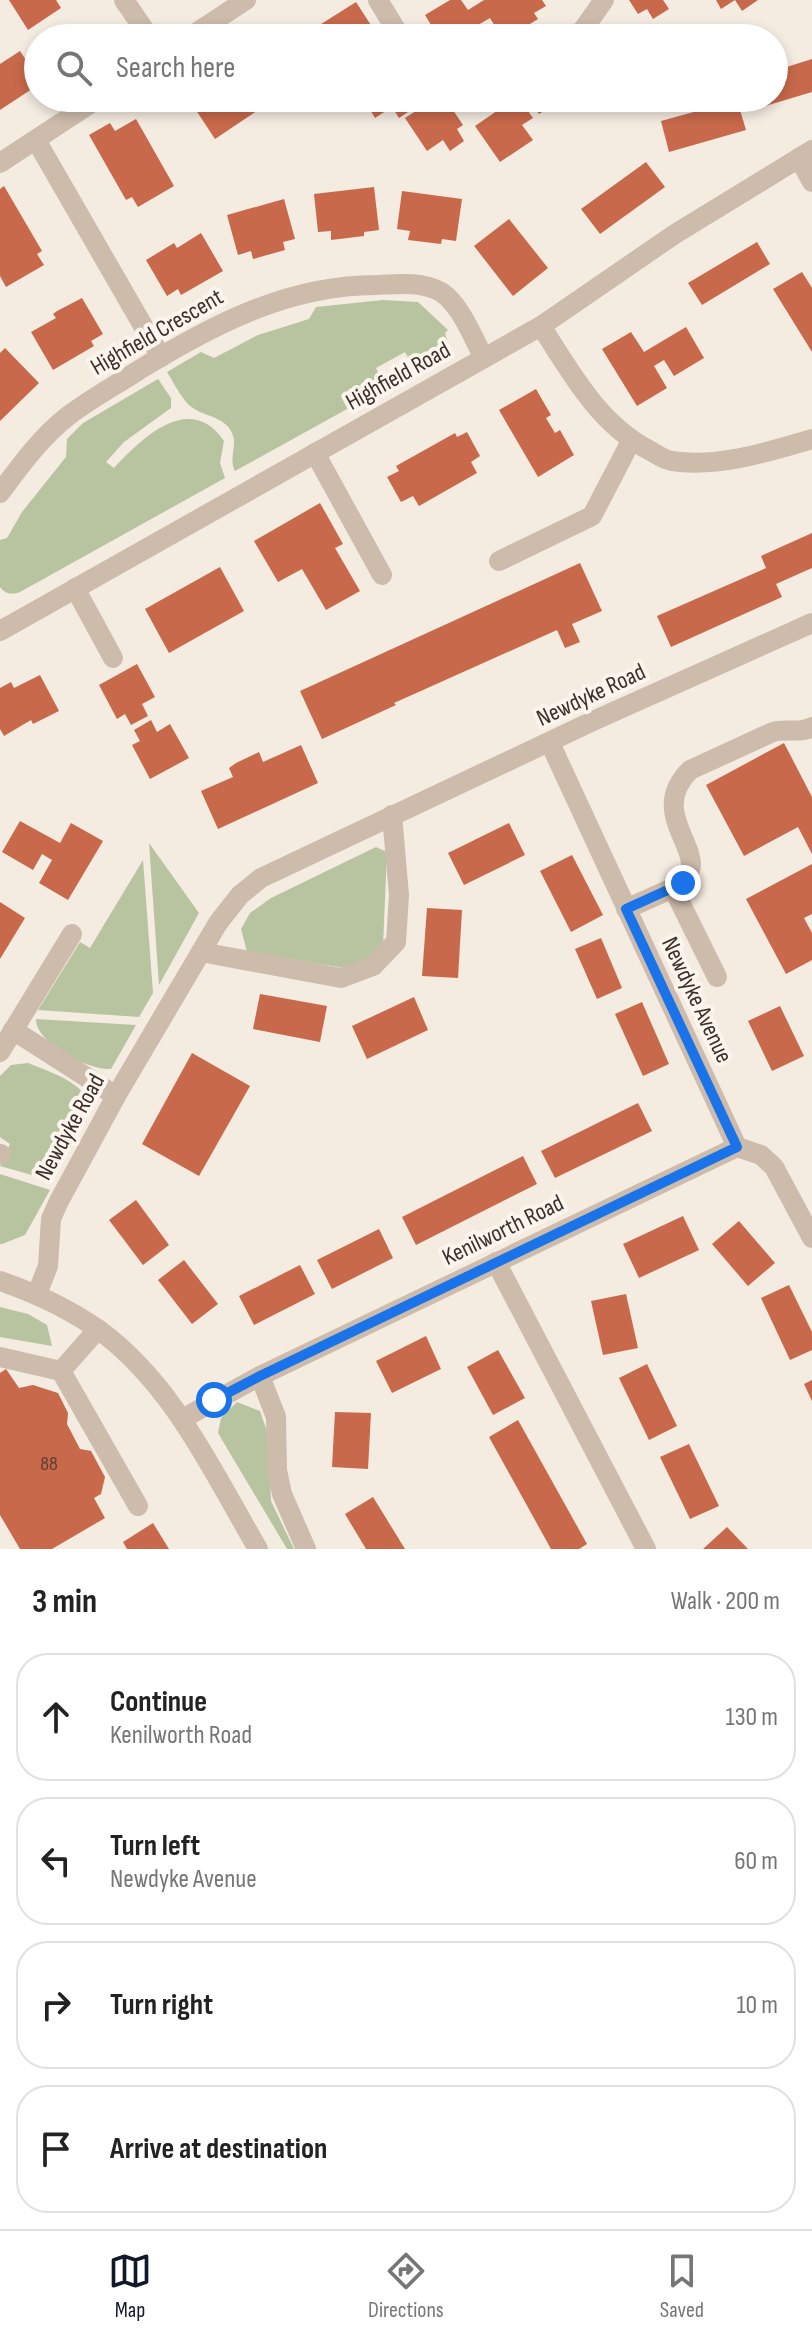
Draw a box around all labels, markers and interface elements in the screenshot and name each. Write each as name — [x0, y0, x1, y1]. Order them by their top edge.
search box — [24, 24, 788, 112]
icon: search — [52, 46, 96, 90]
text: Search here — [116, 50, 235, 86]
street label: Highfield Crescent — [86, 282, 228, 382]
street label: Highfield Road — [341, 335, 455, 417]
street label: Newdyke Road — [532, 657, 650, 733]
route end — [665, 865, 701, 901]
street label: Newdyke Avenue — [655, 933, 739, 1067]
street label: Newdyke Road — [29, 1069, 111, 1185]
street label: Kenilworth Road — [438, 1188, 568, 1272]
route start — [196, 1382, 232, 1418]
house number: 88 — [40, 1452, 58, 1476]
text: 3 min — [32, 1581, 97, 1622]
text: Walk · 200 m — [671, 1586, 780, 1617]
text: Continue — [110, 1684, 207, 1720]
icon: ahead — [34, 1695, 78, 1739]
text: 130 m — [726, 1702, 778, 1733]
text: Kenilworth Road — [110, 1720, 252, 1751]
text: Turn left — [110, 1828, 200, 1864]
icon: left — [34, 1839, 78, 1883]
text: 60 m — [734, 1846, 778, 1877]
text: Newdyke Avenue — [110, 1864, 257, 1895]
icon: right — [34, 1983, 78, 2027]
text: Turn right — [110, 1987, 213, 2023]
text: 10 m — [736, 1990, 778, 2021]
icon: arrive — [34, 2127, 78, 2171]
text: Arrive at destination — [110, 2131, 327, 2167]
tab: Map — [108, 2249, 152, 2324]
tab: Directions — [368, 2249, 444, 2324]
tab: Saved — [660, 2249, 704, 2324]

